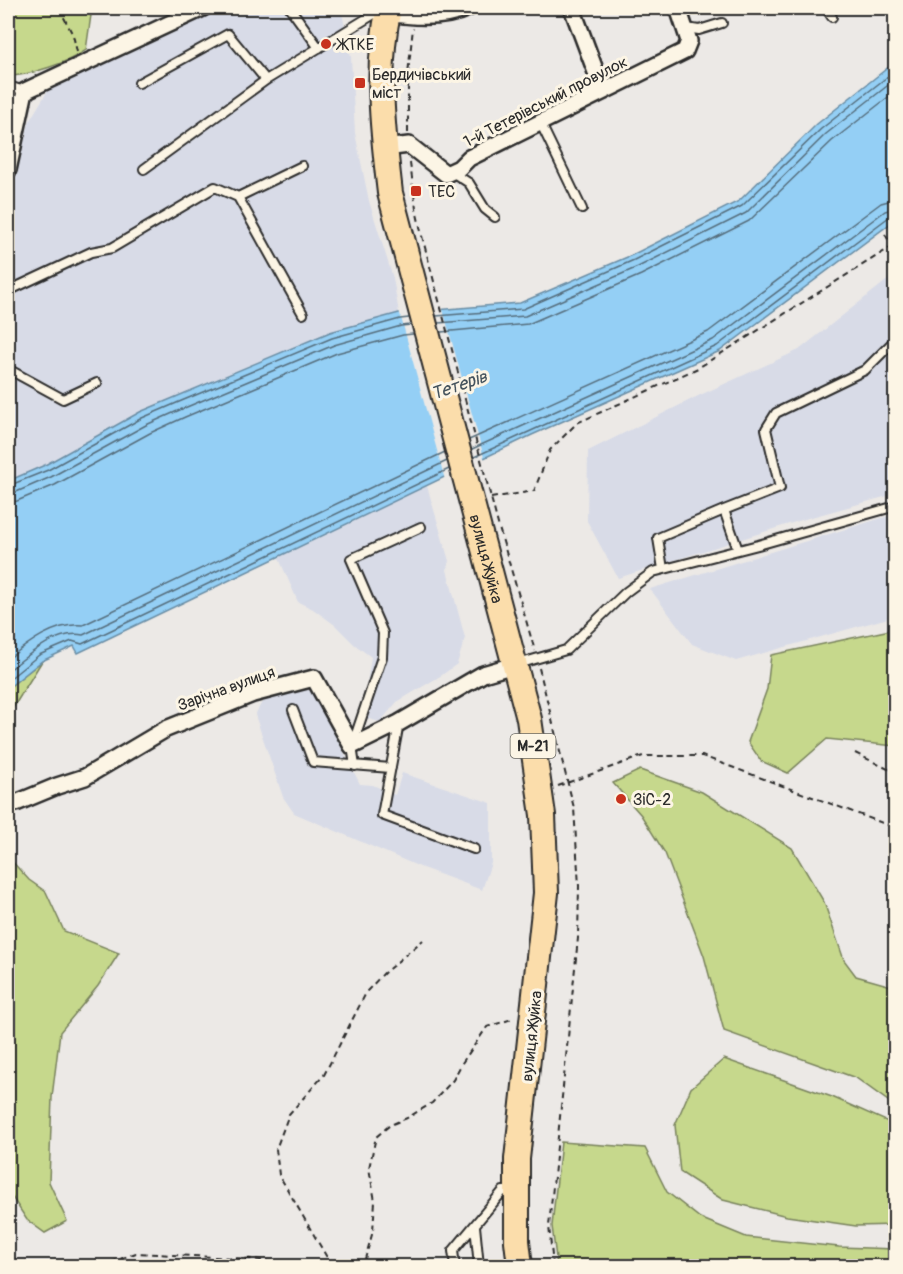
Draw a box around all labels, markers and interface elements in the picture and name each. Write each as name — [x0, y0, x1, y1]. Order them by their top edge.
place label: ЖТКЕ — [335, 35, 374, 55]
marker: ЖТКЕ — [319, 37, 333, 51]
street label: 1-й Тетерівський провулок — [460, 52, 631, 152]
place label: Бердичівський міст — [372, 65, 471, 103]
marker: Бердичівський міст — [353, 76, 367, 90]
place label: ТЕС — [428, 182, 455, 202]
marker: ТЕС — [409, 184, 423, 198]
water label: Тетерів — [428, 365, 491, 406]
street label: вулиця Жуйка — [464, 512, 507, 605]
street label: Зарічна вулиця — [175, 662, 278, 716]
road number: М-21 — [510, 734, 556, 758]
place label: ЗіС-2 — [633, 790, 671, 810]
marker: ЗіС-2 — [614, 792, 628, 806]
street label: вулиця Жуйка — [517, 990, 547, 1082]

